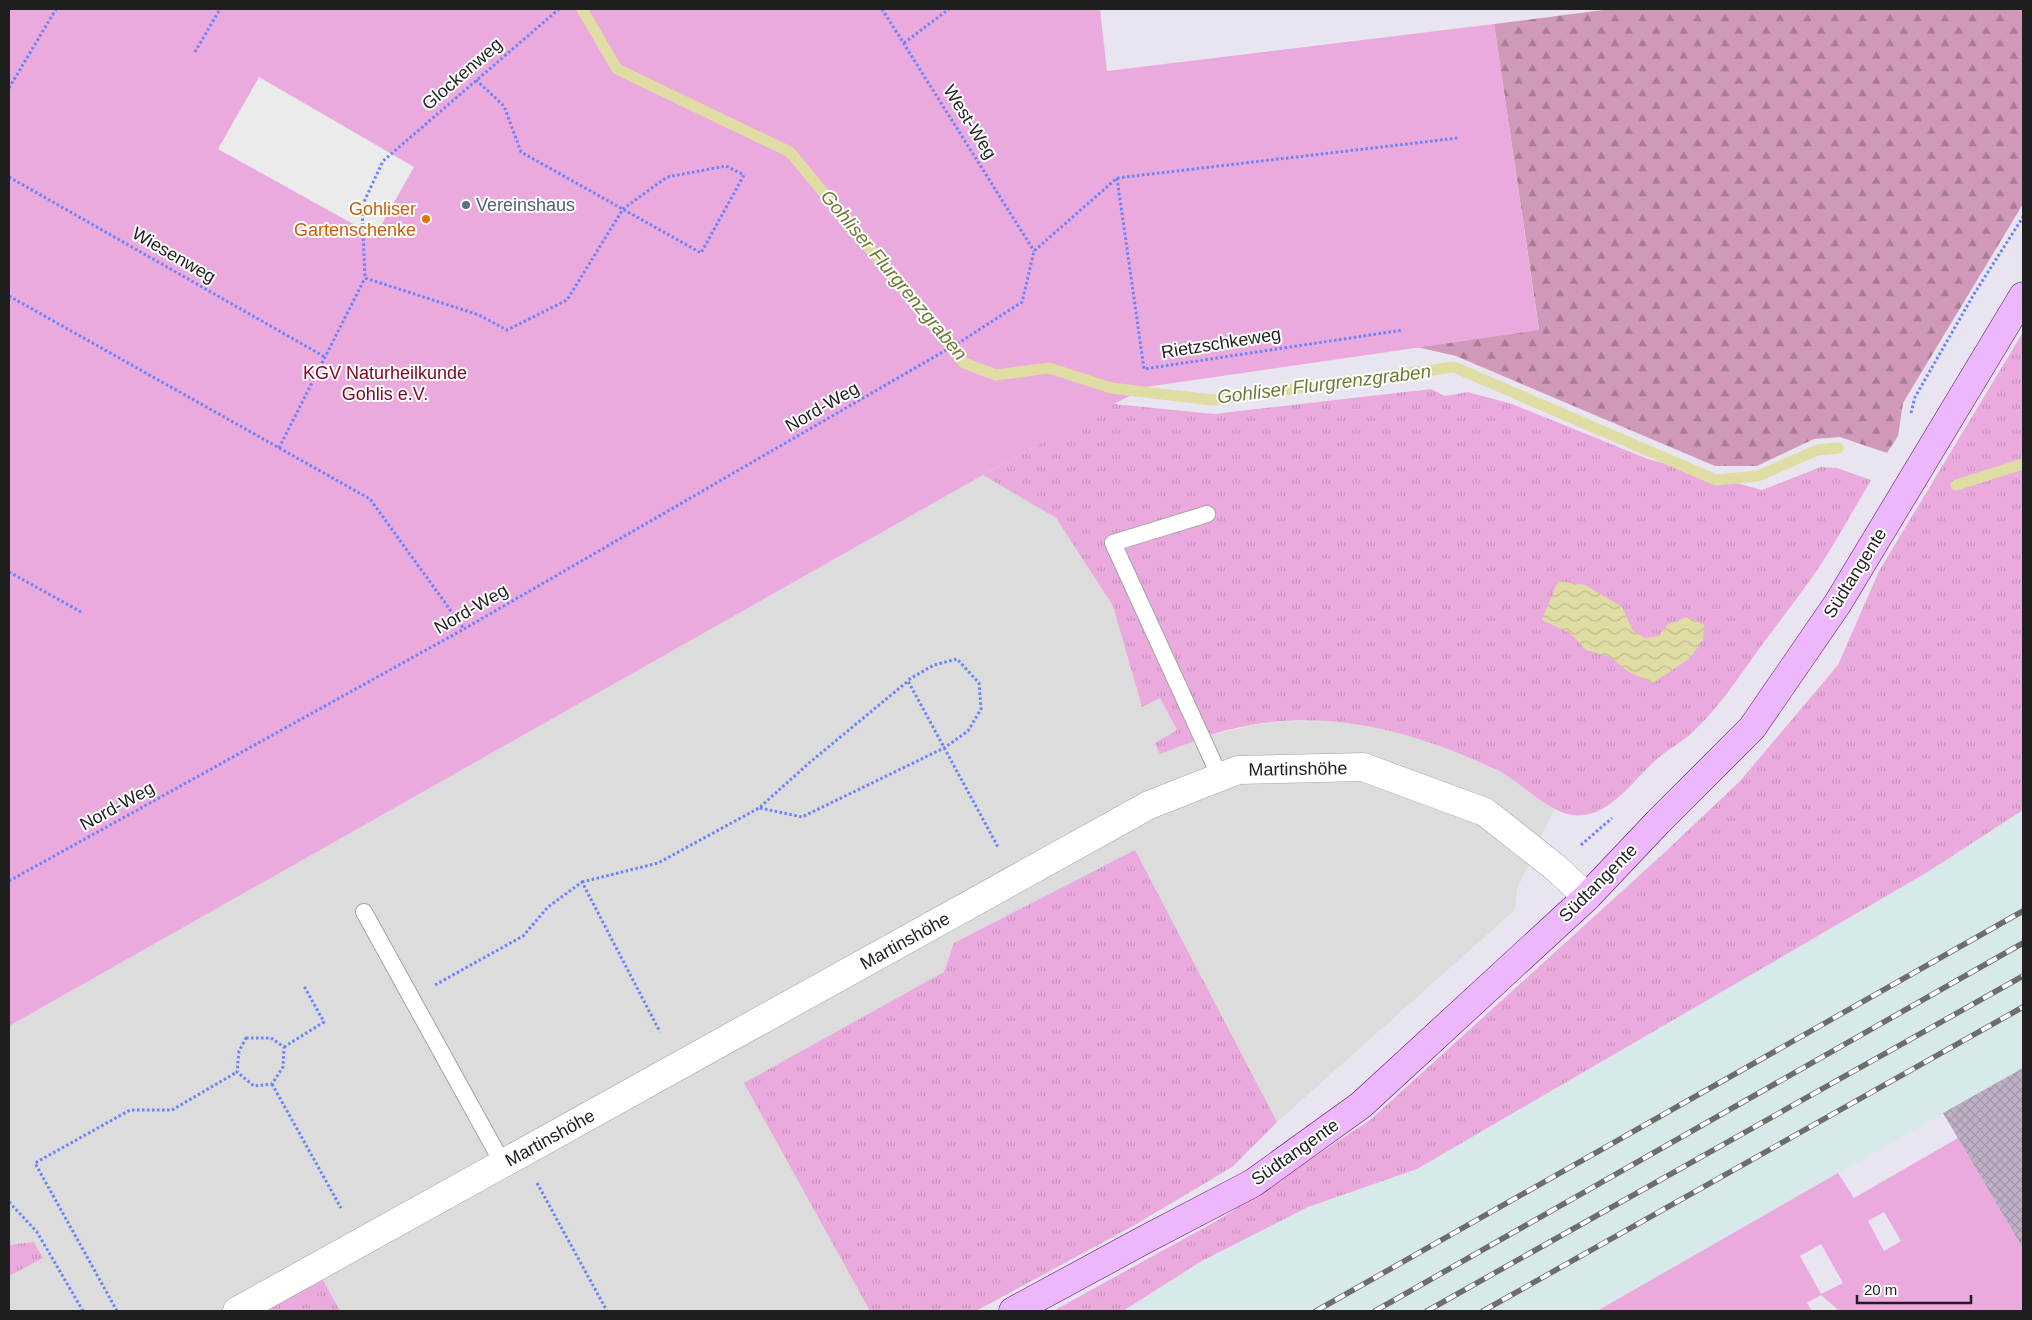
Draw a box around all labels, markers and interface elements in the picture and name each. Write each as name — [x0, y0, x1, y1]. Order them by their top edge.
street label: Glockenweg — [418, 34, 506, 114]
street label: West-Weg — [939, 81, 1001, 163]
water label: Gohliser Flurgrenzgraben — [817, 186, 971, 364]
place label: Vereinshaus — [476, 195, 575, 215]
place label: Gohliser Gartenschenke — [294, 199, 416, 240]
marker: Vereinshaus — [460, 199, 472, 211]
marker: Gohliser Gartenschenke — [420, 213, 432, 225]
street label: Wiesenweg — [129, 223, 219, 287]
street label: Rietzschkeweg — [1160, 324, 1282, 362]
water label: Gohliser Flurgrenzgraben — [1216, 360, 1432, 408]
park label: KGV Naturheilkunde Gohlis e.V. — [303, 363, 467, 404]
street label: Nord-Weg — [782, 378, 862, 436]
street label: Südtangente — [1819, 524, 1891, 622]
street label: Nord-Weg — [431, 580, 511, 638]
street label: Martinshöhe — [1248, 758, 1348, 780]
street label: Nord-Weg — [76, 777, 158, 835]
street label: Südtangente — [1555, 840, 1641, 926]
street label: Martinshöhe — [857, 908, 953, 974]
street label: Martinshöhe — [502, 1105, 598, 1171]
street label: Südtangente — [1247, 1115, 1343, 1189]
scale bar — [1857, 1272, 1971, 1304]
text: 20 m — [1864, 1281, 1897, 1298]

